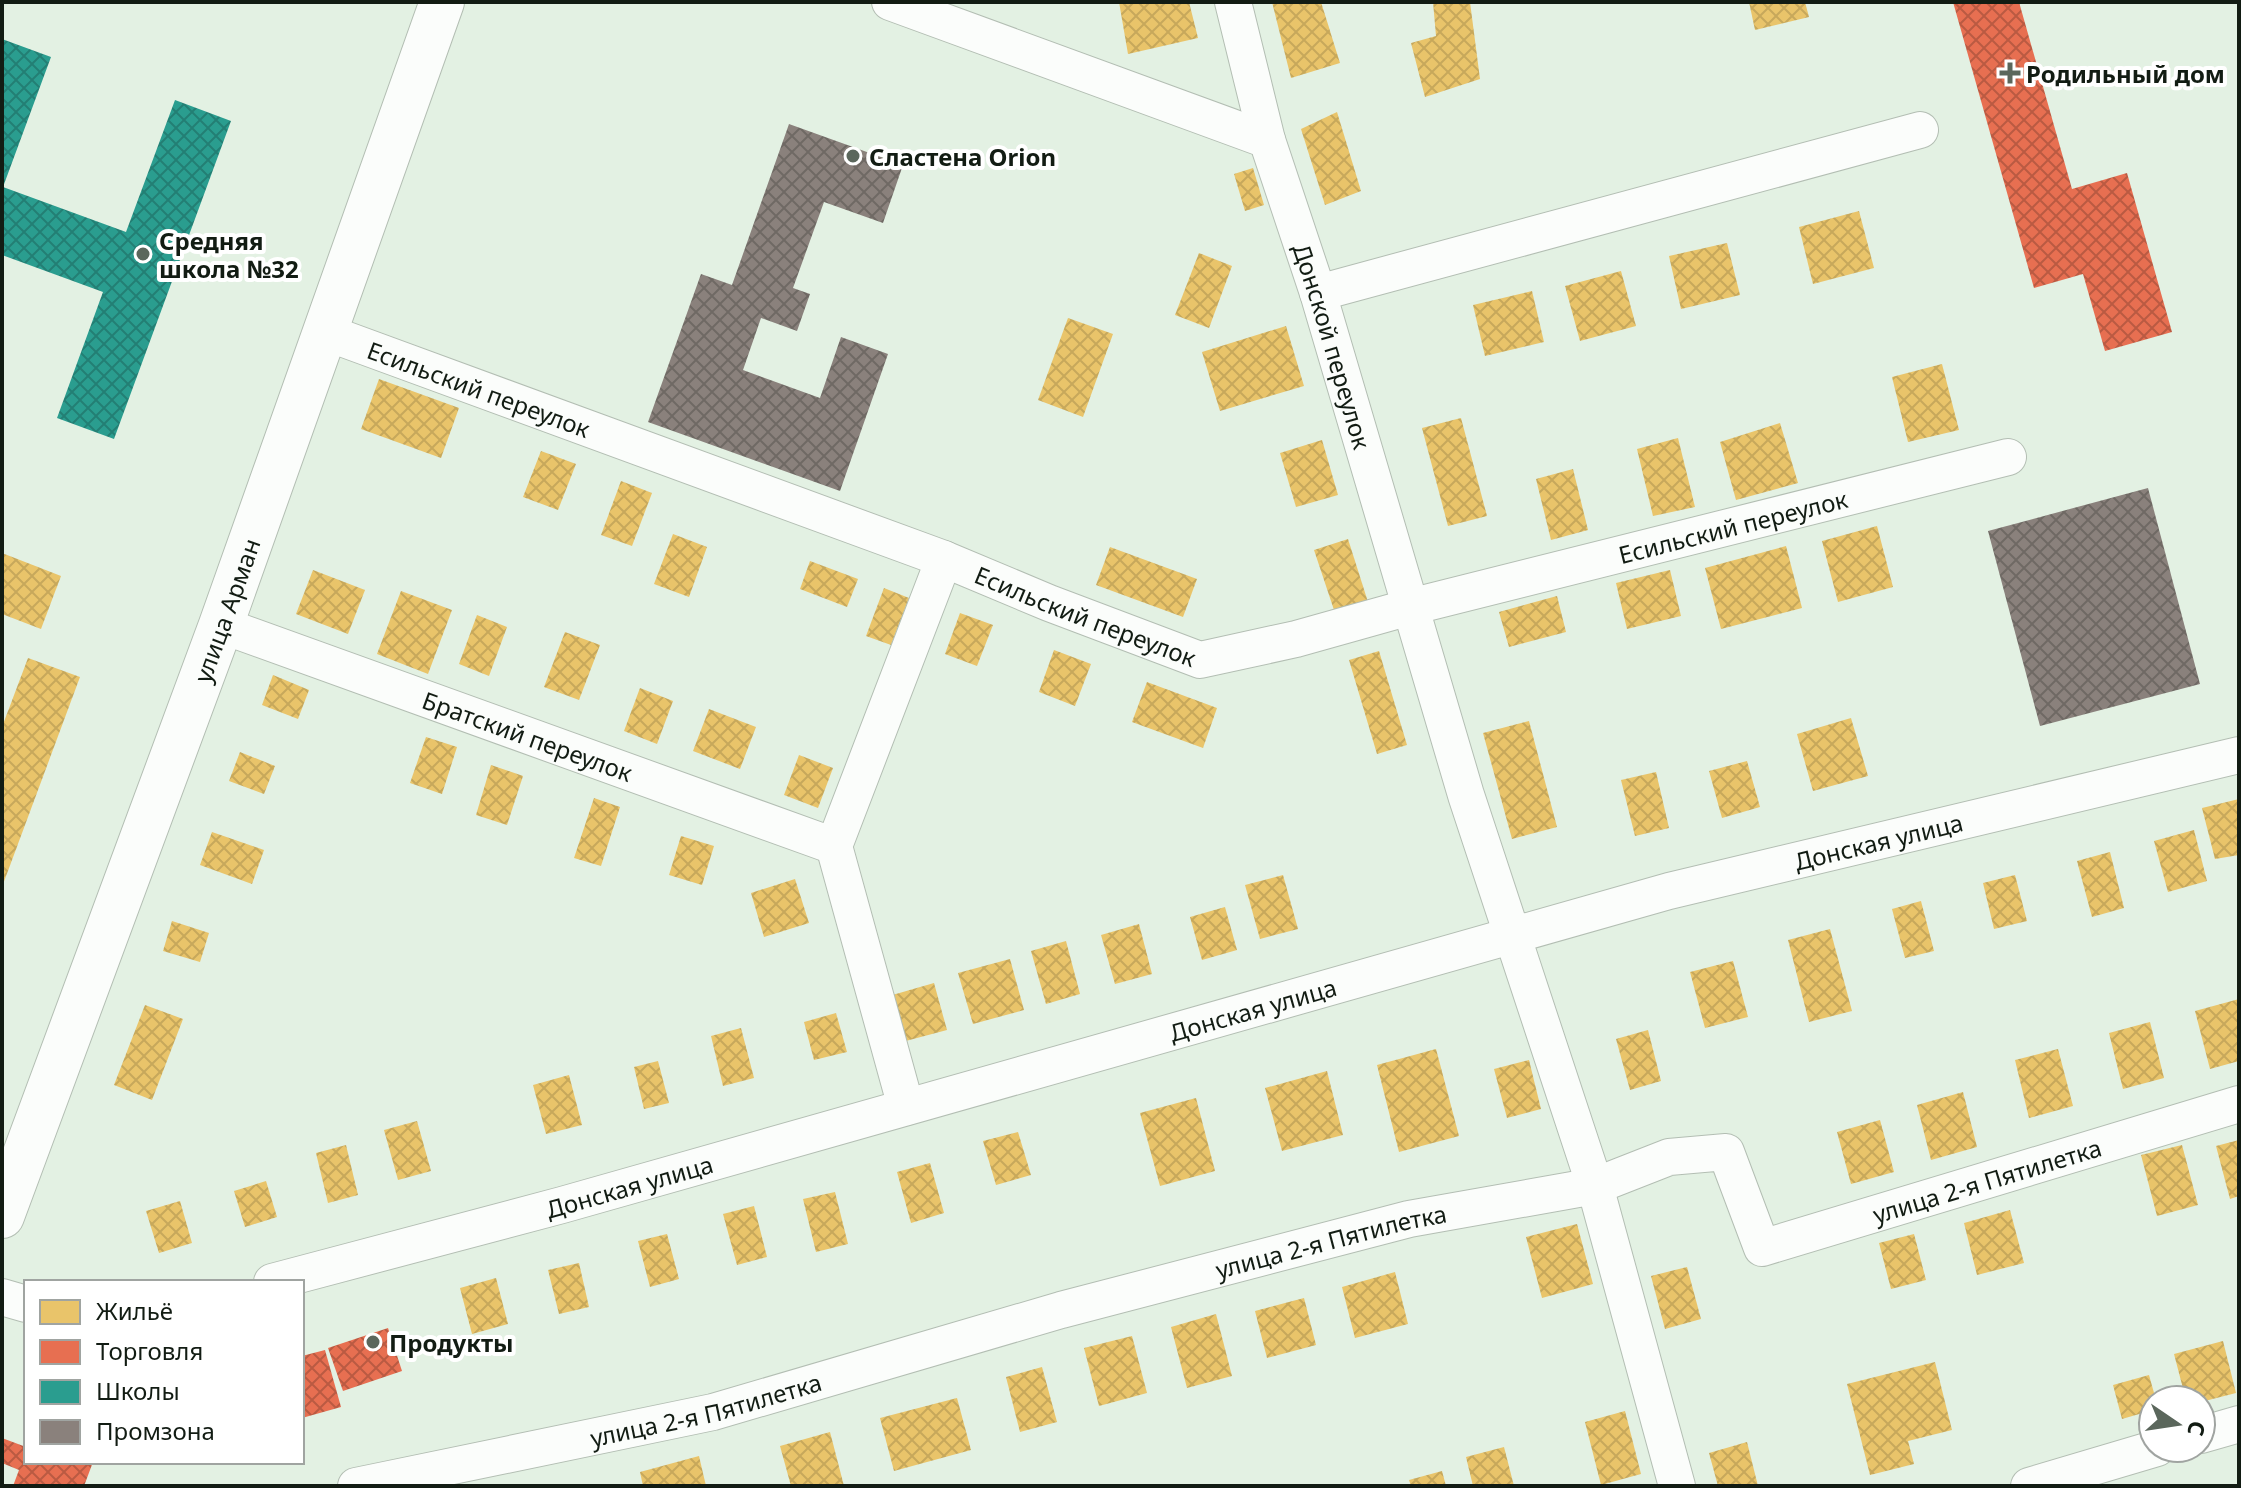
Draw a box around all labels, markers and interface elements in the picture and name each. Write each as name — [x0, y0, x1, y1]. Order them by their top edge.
place label: Родильный дом — [2026, 57, 2225, 90]
marker: Родильный дом — [2001, 64, 2019, 82]
place label: Сластена Orion — [869, 140, 1056, 173]
marker: Сластена Orion — [844, 147, 862, 165]
place label: Средняя школа №32 — [159, 224, 299, 285]
street label: Донской переулок — [1286, 239, 1380, 453]
marker: Средняя школа №32 — [134, 245, 152, 263]
street label: Есильский переулок — [363, 333, 595, 444]
street label: Есильский переулок — [1615, 481, 1851, 571]
street label: улица Арман — [185, 534, 267, 687]
street label: Есильский переулок — [970, 557, 1201, 674]
street label: Братский переулок — [418, 683, 637, 789]
street label: Донская улица — [1791, 805, 1966, 877]
street label: Донская улица — [1165, 970, 1340, 1048]
street label: улица 2-я Пятилетка — [1869, 1130, 2105, 1230]
street label: Донская улица — [542, 1147, 717, 1225]
street label: улица 2-я Пятилетка — [1212, 1196, 1449, 1285]
legend — [24, 1280, 304, 1464]
text: Жильё — [96, 1294, 173, 1327]
place label: Продукты — [389, 1326, 514, 1359]
marker: Продукты — [364, 1333, 382, 1351]
text: Торговля — [96, 1334, 203, 1367]
street label: улица 2-я Пятилетка — [587, 1365, 825, 1454]
text: Школы — [96, 1374, 180, 1407]
north arrow — [2137, 1384, 2217, 1464]
text: Промзона — [96, 1414, 215, 1447]
text: С — [2181, 1418, 2214, 1439]

